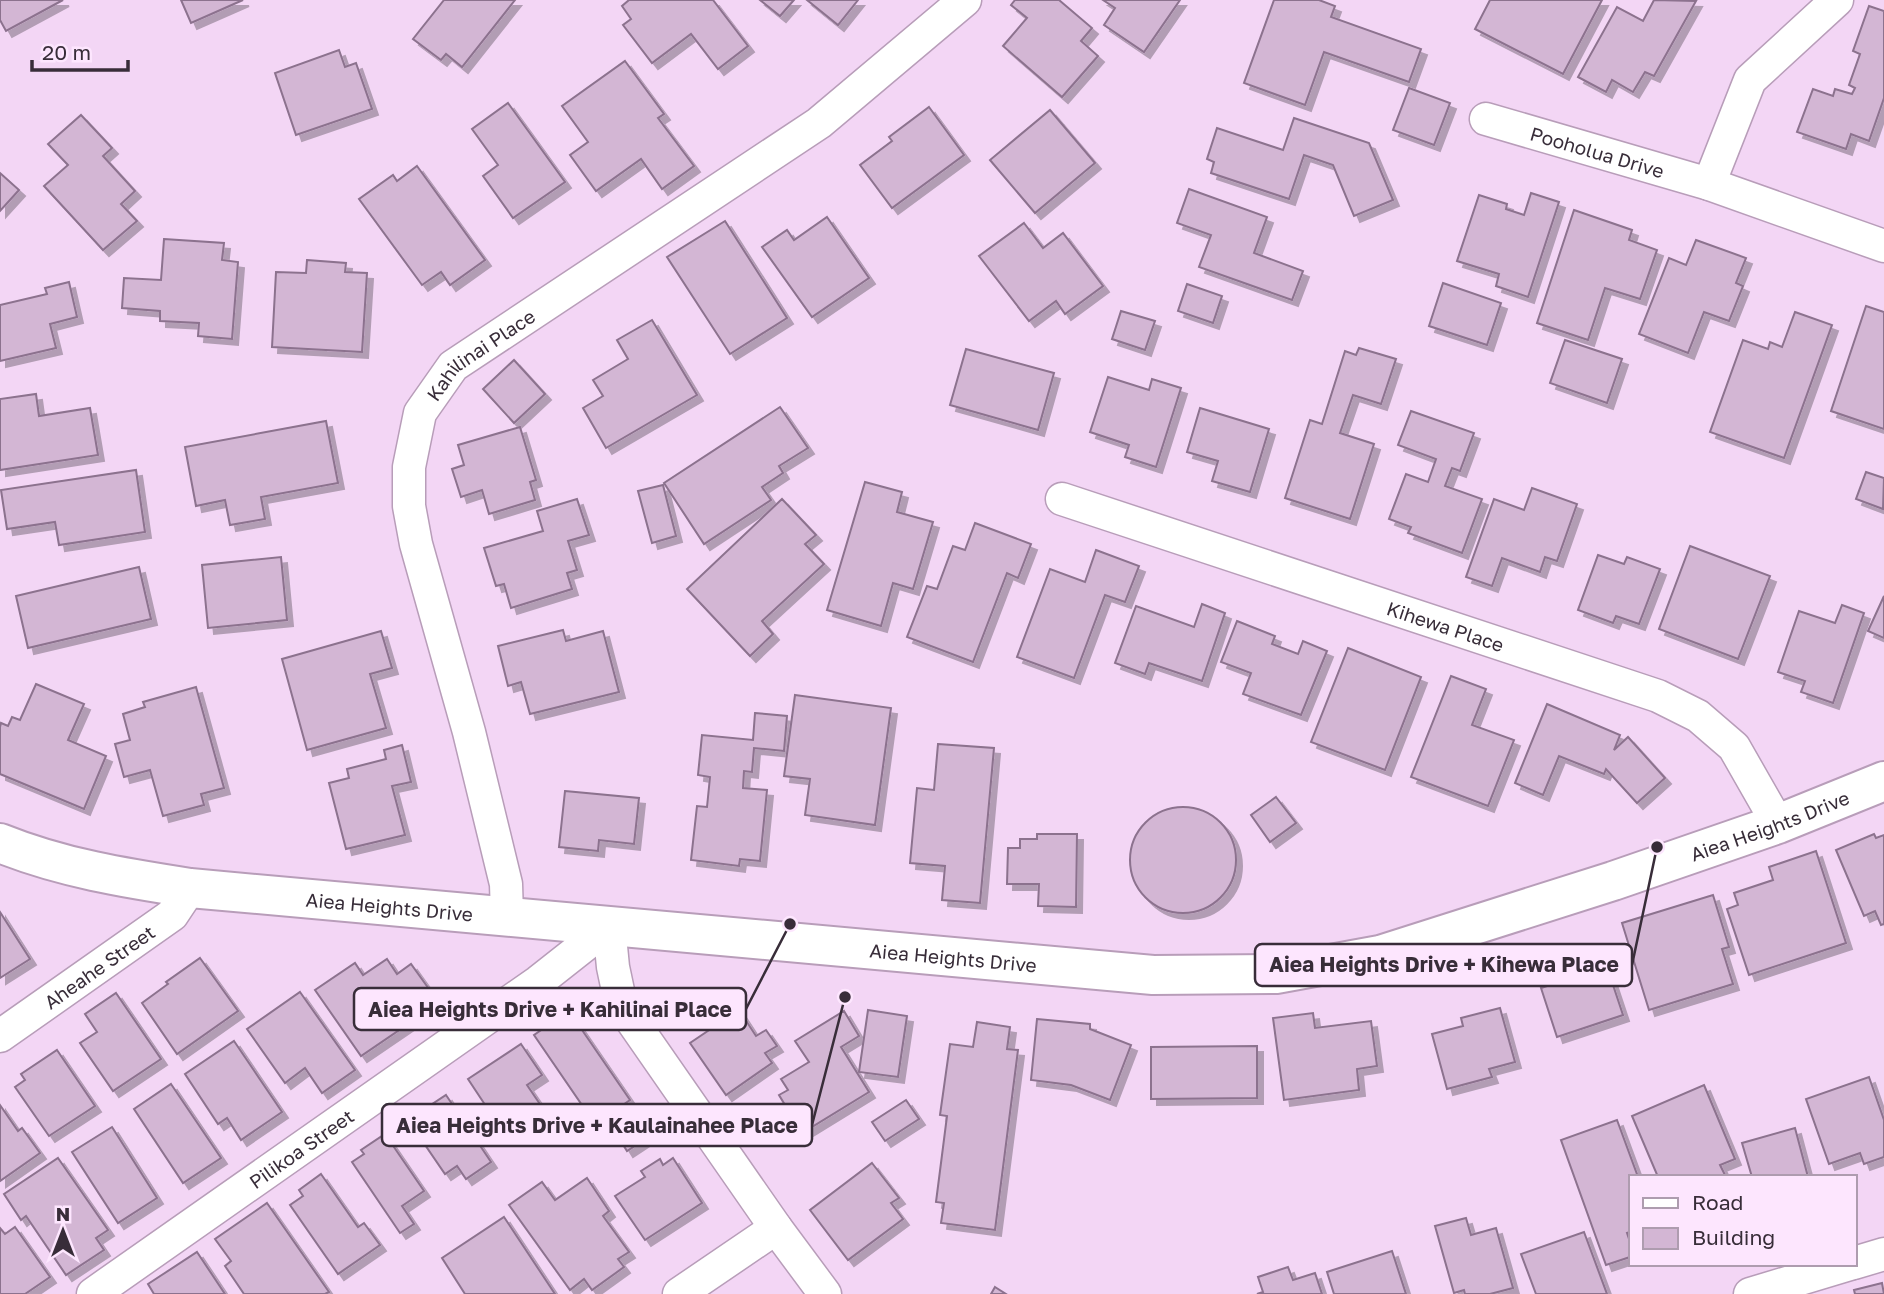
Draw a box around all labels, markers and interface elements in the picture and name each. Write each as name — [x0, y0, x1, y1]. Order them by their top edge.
scale bar — [32, 28, 128, 72]
text: 20 m — [42, 39, 91, 65]
street label: Pooholua Drive — [1528, 121, 1667, 182]
street label: Kahilinai Place — [421, 304, 539, 405]
street label: Kihewa Place — [1384, 596, 1507, 656]
street label: Aiea Heights Drive — [1687, 785, 1852, 865]
street label: Aiea Heights Drive — [305, 887, 474, 925]
street label: Aheahe Street — [39, 920, 159, 1013]
street label: Aiea Heights Drive — [869, 938, 1038, 976]
callout: Aiea Heights Drive + Kihewa Place — [1255, 944, 1632, 986]
text: Aiea Heights Drive + Kihewa Place — [1269, 951, 1619, 977]
callout: Aiea Heights Drive + Kahilinai Place — [354, 988, 746, 1030]
text: Aiea Heights Drive + Kahilinai Place — [368, 996, 732, 1022]
street label: Pilikoa Street — [244, 1104, 358, 1193]
callout: Aiea Heights Drive + Kaulainahee Place — [382, 1104, 812, 1146]
text: Aiea Heights Drive + Kaulainahee Place — [396, 1112, 798, 1138]
legend — [1629, 1175, 1856, 1266]
text: Road — [1692, 1189, 1743, 1215]
north arrow — [28, 1196, 98, 1266]
text: N — [56, 1202, 70, 1225]
text: Building — [1692, 1224, 1775, 1250]

